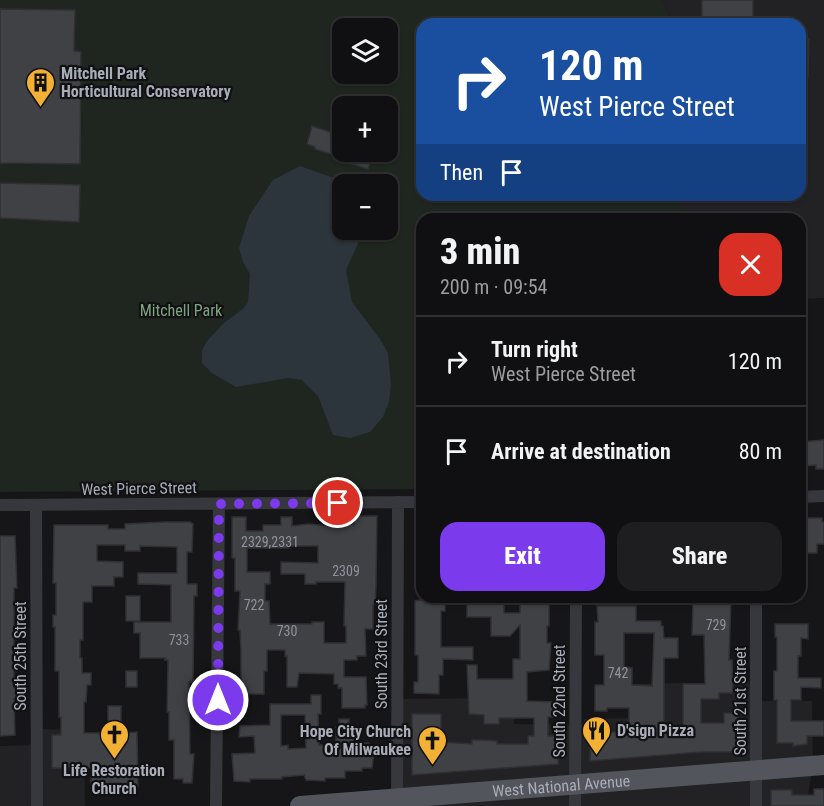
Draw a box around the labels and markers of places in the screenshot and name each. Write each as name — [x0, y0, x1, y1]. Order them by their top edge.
place label: Mitchell Park Horticultural Conservatory — [61, 64, 231, 101]
building icon: Mitchell Park Horticultural Conservatory — [24, 66, 56, 108]
pin — [312, 477, 363, 528]
restaurant icon: D'sign Pizza — [580, 714, 612, 756]
church icon: Life Restoration Church — [98, 718, 130, 760]
place label: D'sign Pizza — [617, 721, 694, 740]
place label: Hope City Church Of Milwaukee — [300, 722, 411, 759]
church icon: Hope City Church Of Milwaukee — [416, 724, 448, 766]
place label: Life Restoration Church — [63, 761, 165, 798]

